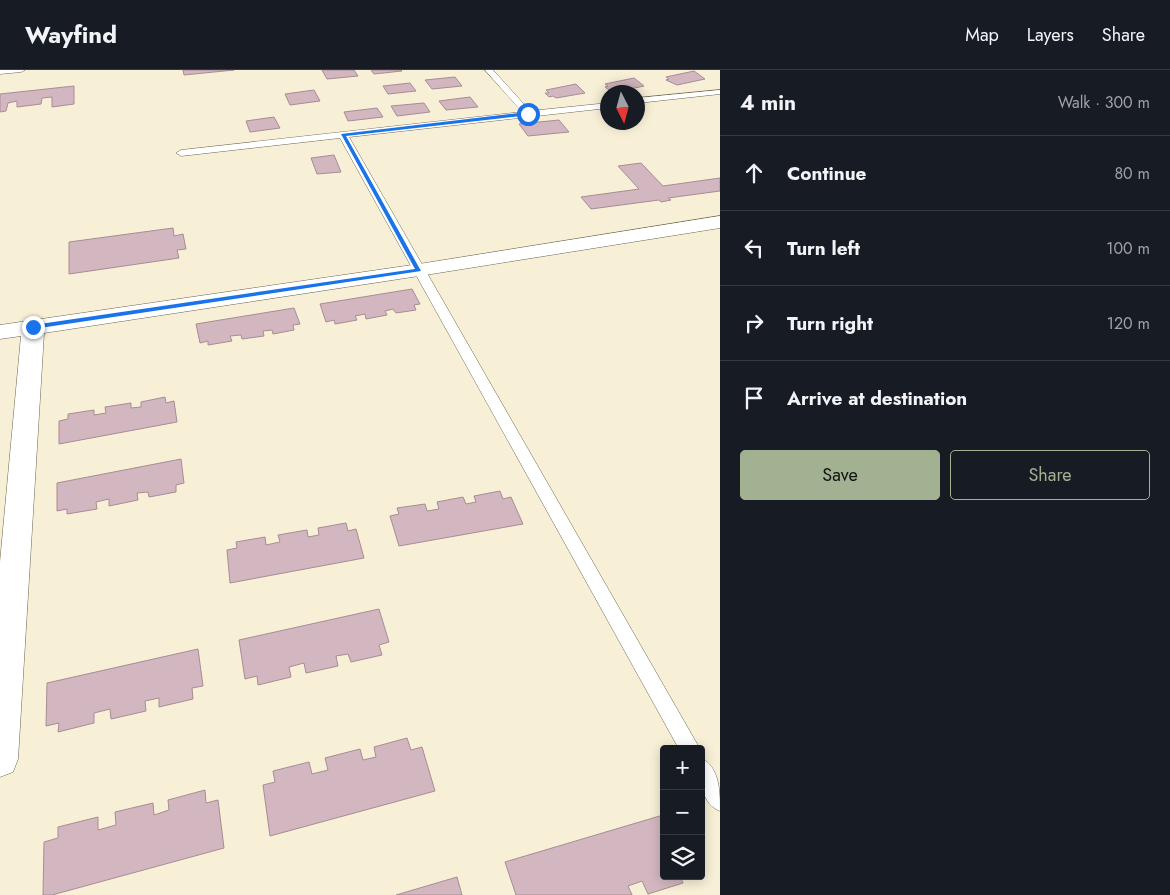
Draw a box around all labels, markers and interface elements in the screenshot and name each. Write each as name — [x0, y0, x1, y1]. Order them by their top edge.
text: Wayfind — [25, 17, 117, 52]
text: Map — [965, 22, 999, 48]
text: Layers — [1027, 22, 1074, 48]
text: Share — [1102, 22, 1145, 48]
north arrow — [600, 85, 645, 130]
text: 4 min — [740, 88, 796, 118]
text: Walk · 300 m — [1058, 91, 1150, 114]
route start — [517, 103, 540, 126]
icon: ahead — [740, 159, 768, 187]
text: Continue — [787, 160, 866, 187]
text: 80 m — [1114, 162, 1150, 185]
icon: left — [740, 234, 768, 262]
text: Turn left — [787, 235, 860, 262]
text: 100 m — [1106, 237, 1150, 260]
icon: right — [740, 309, 768, 337]
text: Turn right — [787, 310, 873, 337]
text: 120 m — [1107, 312, 1150, 335]
route end — [22, 316, 45, 339]
icon: arrive — [740, 384, 768, 412]
text: Arrive at destination — [787, 385, 967, 412]
button: Save — [740, 450, 940, 500]
button: Share — [950, 450, 1150, 500]
map controls — [660, 745, 705, 880]
button: + — [660, 745, 705, 790]
button: − — [660, 790, 705, 835]
button: layers — [660, 835, 705, 880]

